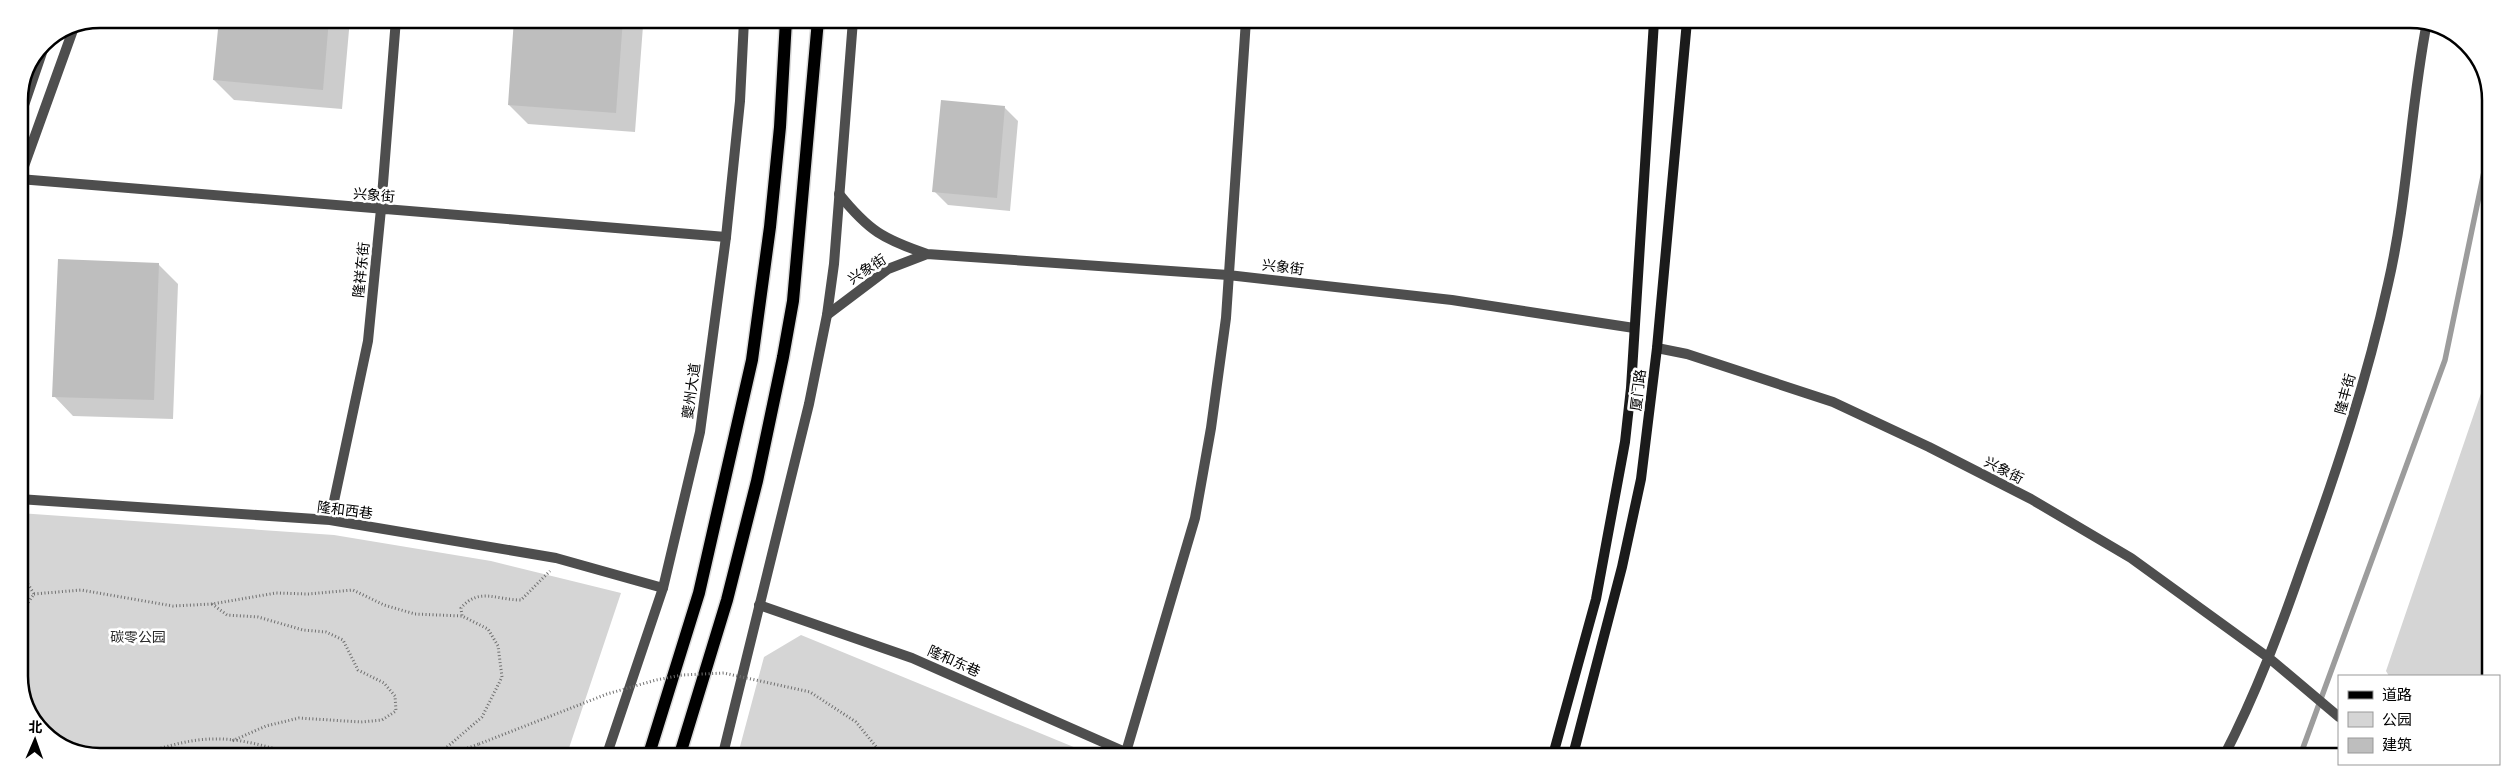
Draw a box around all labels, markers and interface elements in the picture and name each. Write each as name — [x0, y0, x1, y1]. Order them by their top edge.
street label: 兴象街 — [352, 186, 396, 205]
street label: 隆祥东街 — [351, 241, 372, 299]
street label: 兴象街 — [846, 252, 889, 287]
street label: 兴象街 — [1261, 257, 1305, 277]
street label: 夔州大道 — [679, 362, 703, 420]
street label: 厦门路 — [1628, 368, 1648, 412]
street label: 隆丰街 — [2333, 372, 2358, 416]
street label: 兴象街 — [1982, 454, 2026, 487]
street label: 隆和西巷 — [316, 500, 374, 521]
park label: 碳零公园 — [110, 630, 166, 645]
street label: 隆和东巷 — [925, 643, 982, 680]
legend — [2338, 675, 2500, 765]
text: 道路 — [2382, 687, 2412, 703]
text: 公园 — [2382, 712, 2412, 728]
north arrow — [10, 715, 60, 765]
text: 北 — [28, 720, 43, 735]
text: 建筑 — [2382, 737, 2412, 753]

